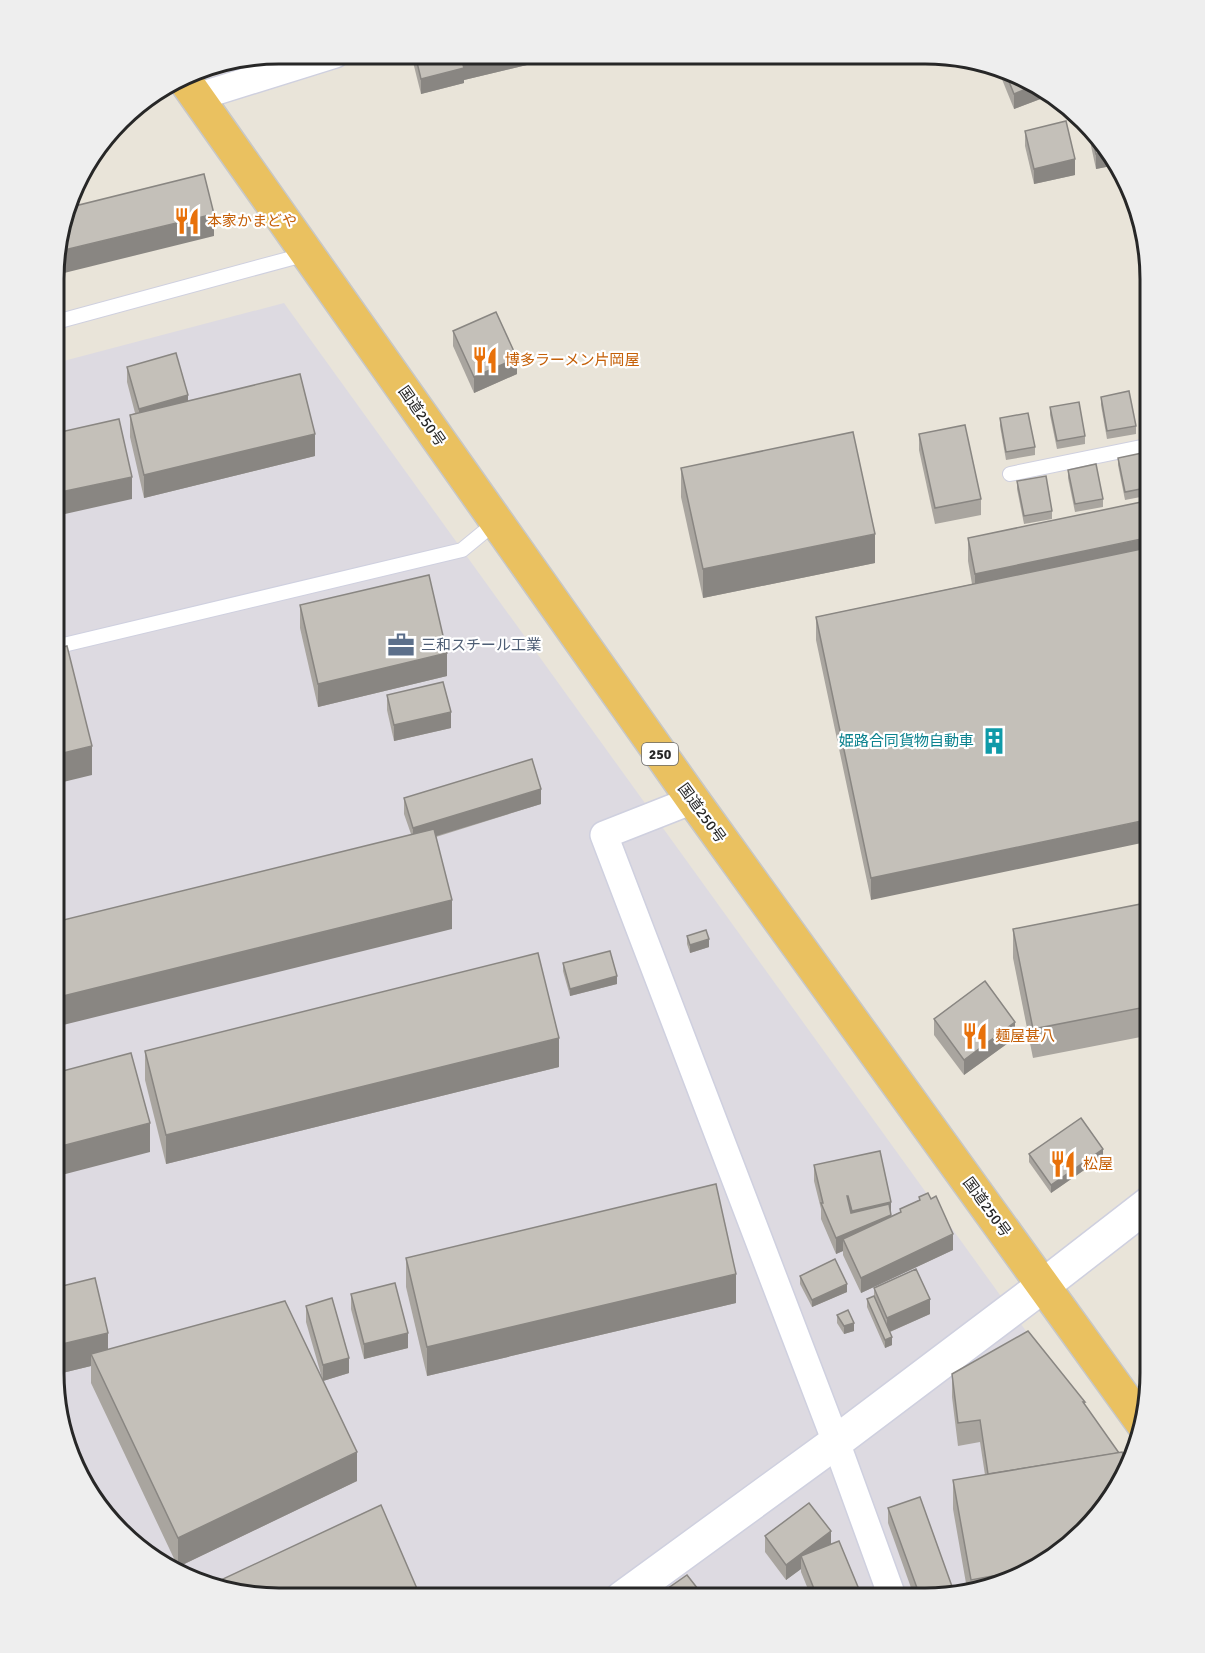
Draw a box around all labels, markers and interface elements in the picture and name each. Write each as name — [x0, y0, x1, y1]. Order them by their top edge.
restaurant icon: 本家かまどや — [172, 206, 202, 236]
place label: 本家かまどや — [207, 212, 297, 230]
restaurant icon: 博多ラーメン片岡屋 — [470, 345, 500, 375]
place label: 博多ラーメン片岡屋 — [505, 351, 639, 369]
street label: 国道250号 — [395, 382, 449, 450]
office icon: 三和スチール工業 — [386, 630, 416, 660]
place label: 三和スチール工業 — [421, 636, 541, 654]
building icon: 姫路合同貨物自動車 — [979, 726, 1009, 756]
place label: 姫路合同貨物自動車 — [839, 732, 974, 750]
road number: 250 — [642, 743, 678, 765]
street label: 国道250号 — [674, 780, 730, 846]
restaurant icon: 麺屋甚八 — [960, 1021, 990, 1051]
place label: 麺屋甚八 — [995, 1027, 1055, 1045]
restaurant icon: 松屋 — [1048, 1149, 1078, 1179]
place label: 松屋 — [1083, 1155, 1113, 1173]
street label: 国道250号 — [959, 1174, 1015, 1240]

